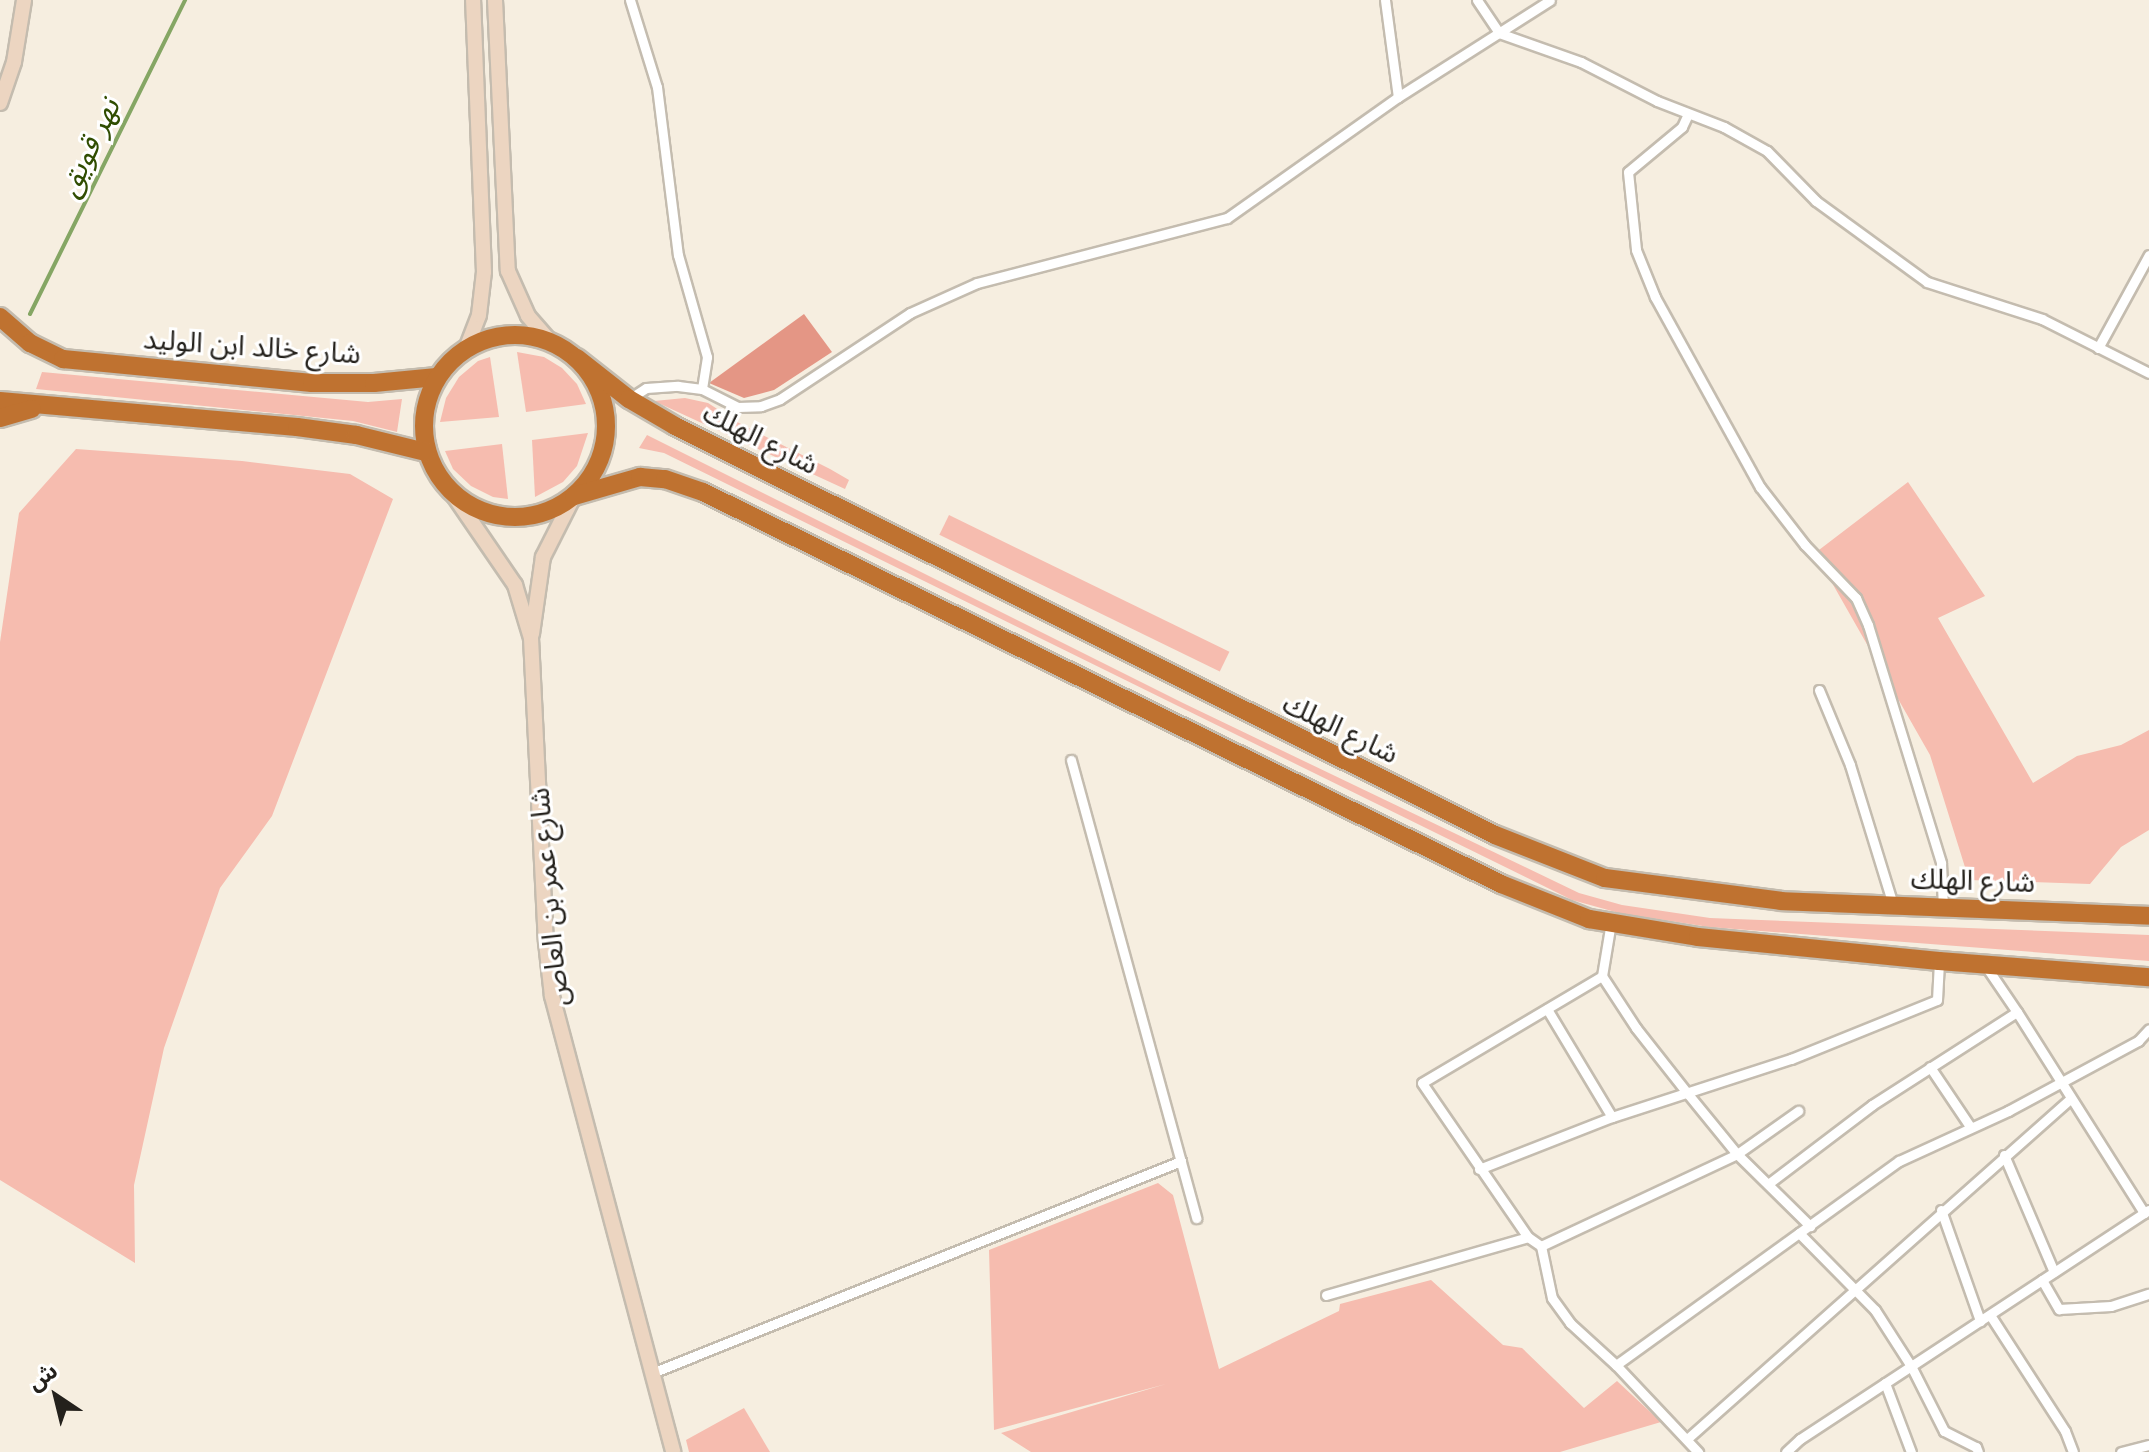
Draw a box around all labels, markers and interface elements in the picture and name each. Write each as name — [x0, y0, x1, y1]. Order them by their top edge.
water label: نهر قويق — [49, 92, 127, 202]
street label: شارع خالد ابن الوليد — [142, 322, 362, 370]
street label: شارع الهلك — [698, 395, 824, 481]
street label: شارع الهلك — [1278, 686, 1404, 770]
street label: شارع عمر بن العاص — [522, 786, 574, 1008]
street label: شارع الهلك — [1910, 861, 2036, 899]
north arrow — [16, 1356, 96, 1436]
text: ش — [22, 1356, 63, 1396]

